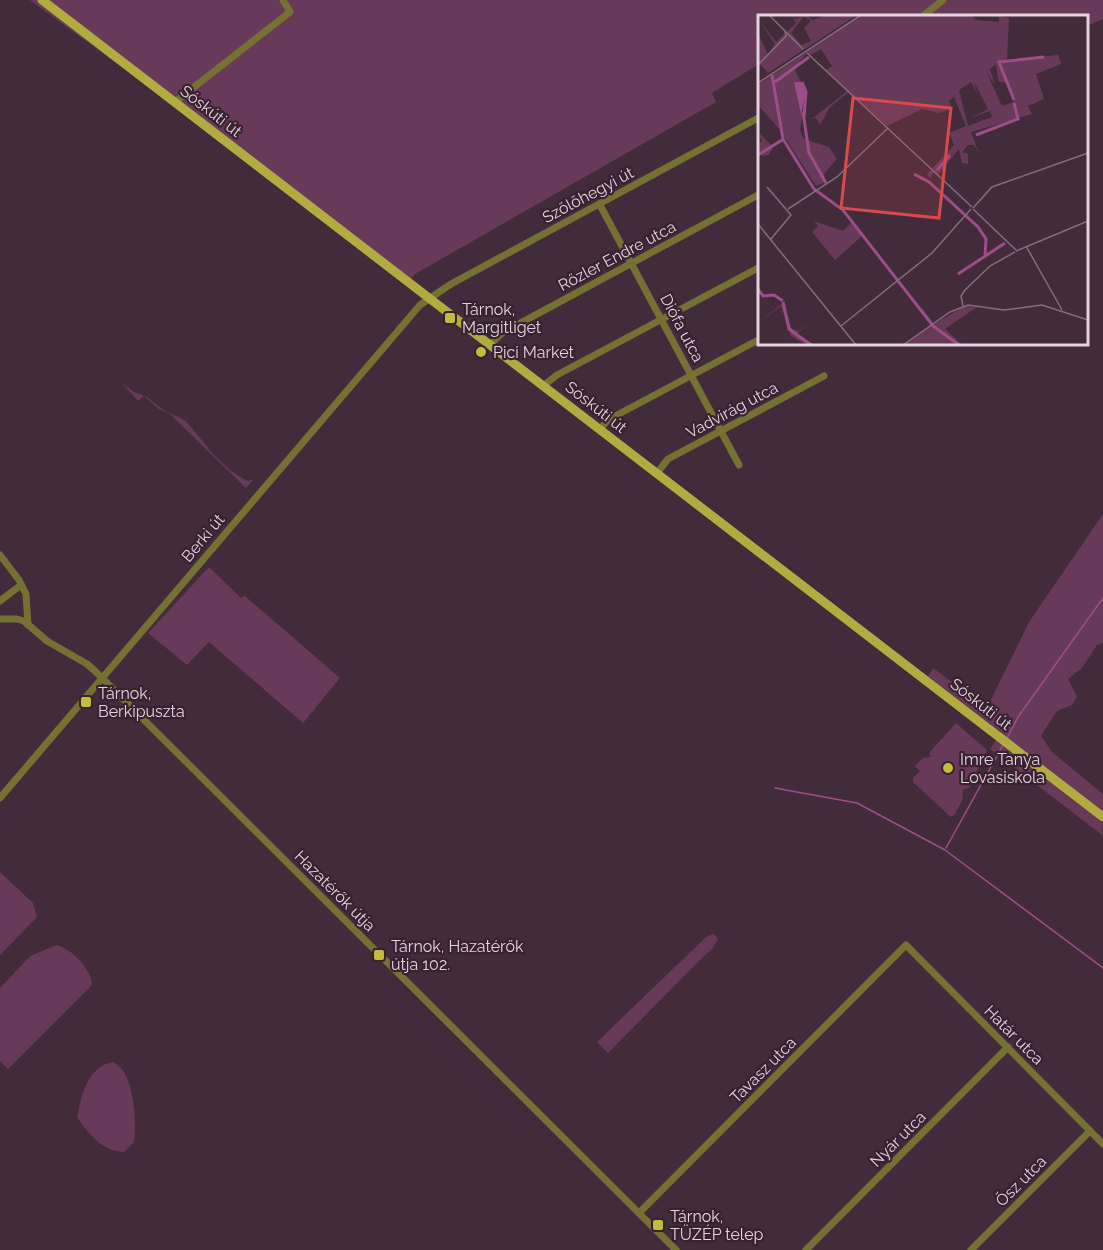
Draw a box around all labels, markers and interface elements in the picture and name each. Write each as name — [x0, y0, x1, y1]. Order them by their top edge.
inset map — [758, 15, 1088, 345]
street label: Sóskúti út — [176, 81, 246, 141]
street label: Szőlőhegyi út — [539, 163, 637, 227]
street label: Rőzler Endre utca — [555, 217, 679, 295]
street label: Diófa utca — [656, 291, 708, 365]
place label: Tárnok, Margitliget — [462, 300, 542, 337]
marker: Tárnok, Margitliget — [443, 311, 457, 325]
place label: Pici Market — [493, 343, 574, 362]
marker: Pici Market — [474, 345, 488, 359]
street label: Sóskúti út — [561, 377, 631, 437]
street label: Vadvirág utca — [683, 378, 781, 442]
street label: Berki út — [178, 510, 229, 566]
street label: Sóskúti út — [946, 674, 1016, 734]
place label: Tárnok, Berkipuszta — [98, 684, 185, 721]
marker: Tárnok, Berkipuszta — [79, 695, 93, 709]
place label: Imre Tanya Lovasiskola — [960, 750, 1045, 787]
marker: Imre Tanya Lovasiskola — [941, 761, 955, 775]
street label: Hazatérők útja — [291, 847, 379, 935]
place label: Tárnok, Hazatérők útja 102. — [391, 937, 524, 974]
marker: Tárnok, Hazatérők útja 102. — [372, 948, 386, 962]
street label: Határ utca — [980, 1001, 1048, 1069]
street label: Tavasz utca — [726, 1033, 800, 1107]
street label: Nyár utca — [866, 1107, 930, 1171]
street label: Ősz utca — [991, 1151, 1050, 1210]
place label: Tárnok, TÜZÉP telep — [670, 1207, 764, 1244]
marker: Tárnok, TÜZÉP telep — [651, 1218, 665, 1232]

